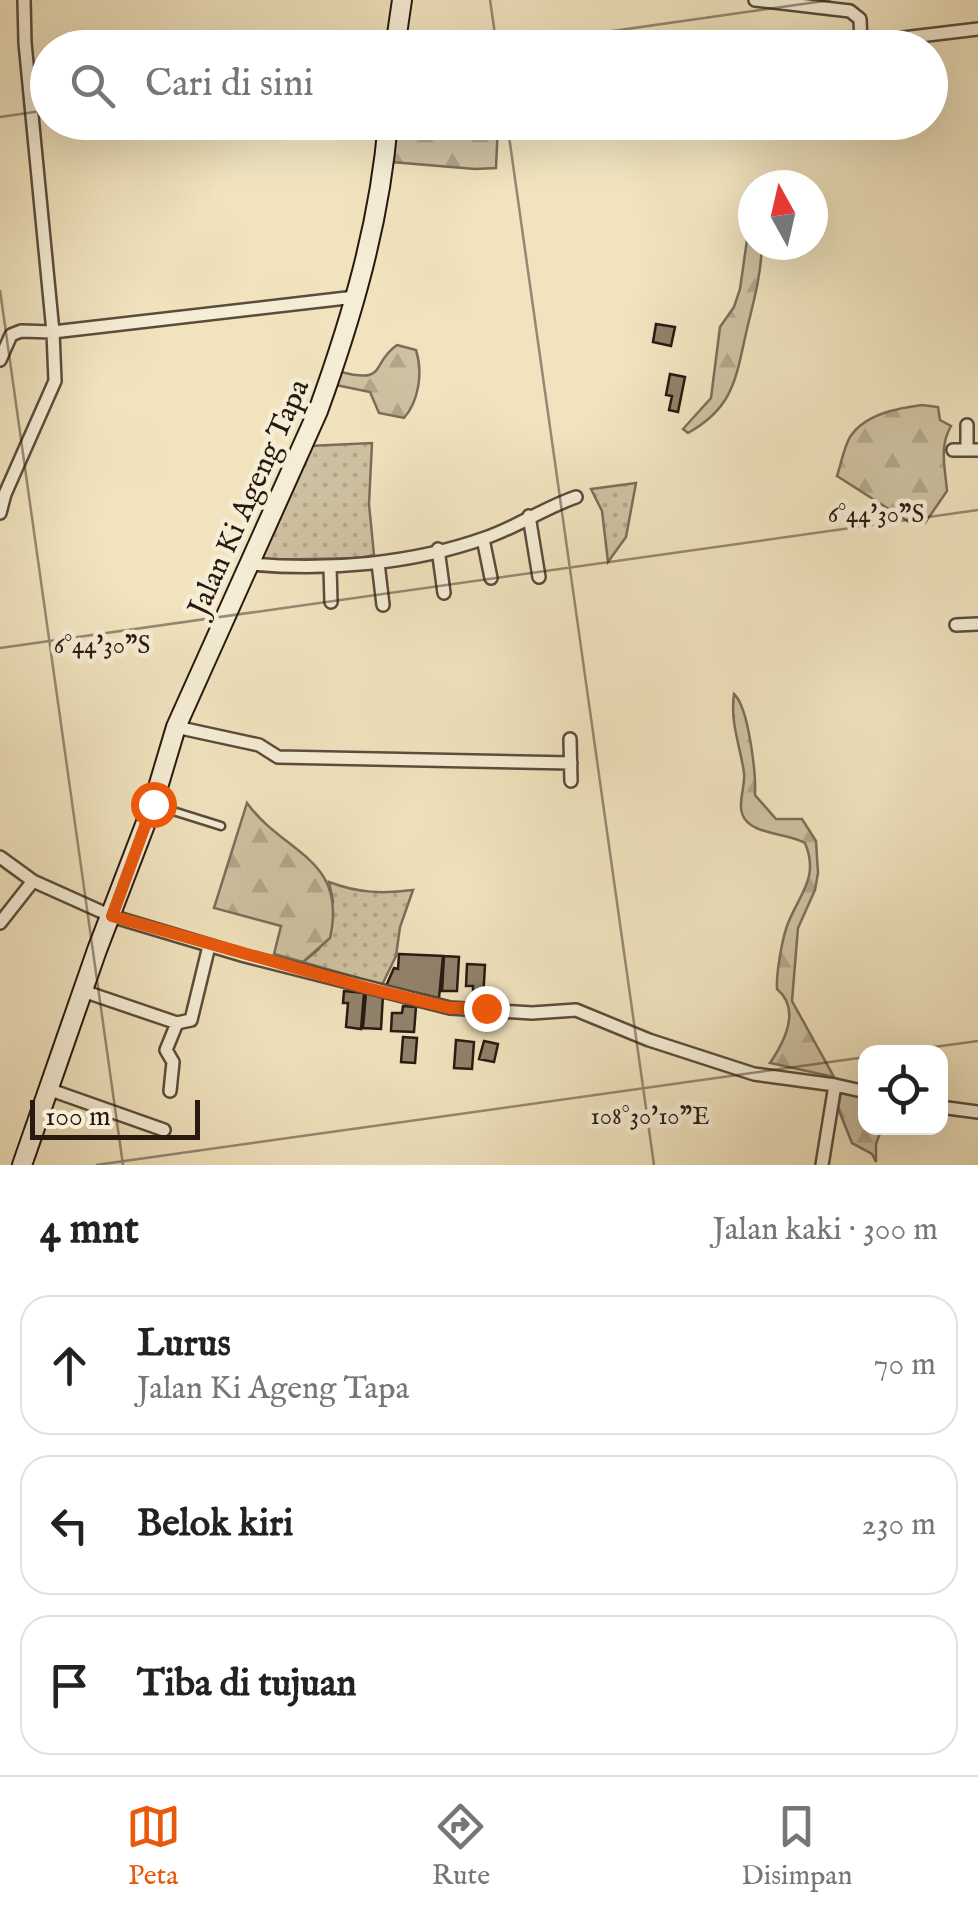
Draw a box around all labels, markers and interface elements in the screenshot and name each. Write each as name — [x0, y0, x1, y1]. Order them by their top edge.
search box — [30, 30, 948, 140]
icon: search — [65, 58, 120, 113]
text: Cari di sini — [145, 61, 314, 109]
north arrow — [738, 170, 828, 260]
street label: Jalan Ki Ageng Tapa — [179, 373, 319, 625]
text: 6°44'30"S — [828, 499, 924, 531]
text: 6°44'30"S — [54, 630, 150, 662]
route start — [131, 782, 177, 828]
route end — [464, 986, 510, 1032]
map controls — [858, 1045, 948, 1135]
button: locate — [858, 1045, 948, 1135]
scale bar — [30, 1095, 200, 1140]
text: 100 m — [45, 1100, 111, 1135]
text: 108°30'10"E — [591, 1101, 709, 1133]
text: 4 mnt — [40, 1204, 139, 1257]
text: Jalan kaki · 300 m — [713, 1210, 938, 1251]
text: Lurus — [137, 1321, 231, 1369]
icon: ahead — [42, 1338, 97, 1393]
text: 70 m — [874, 1345, 936, 1386]
text: Jalan Ki Ageng Tapa — [137, 1369, 409, 1410]
icon: left — [42, 1498, 97, 1553]
text: Belok kiri — [137, 1501, 293, 1549]
text: 230 m — [862, 1505, 936, 1546]
icon: arrive — [42, 1658, 97, 1713]
text: Tiba di tujuan — [137, 1661, 357, 1709]
tab: Peta — [126, 1799, 181, 1894]
tab: Rute — [432, 1799, 490, 1894]
tab: Disimpan — [741, 1799, 852, 1894]

